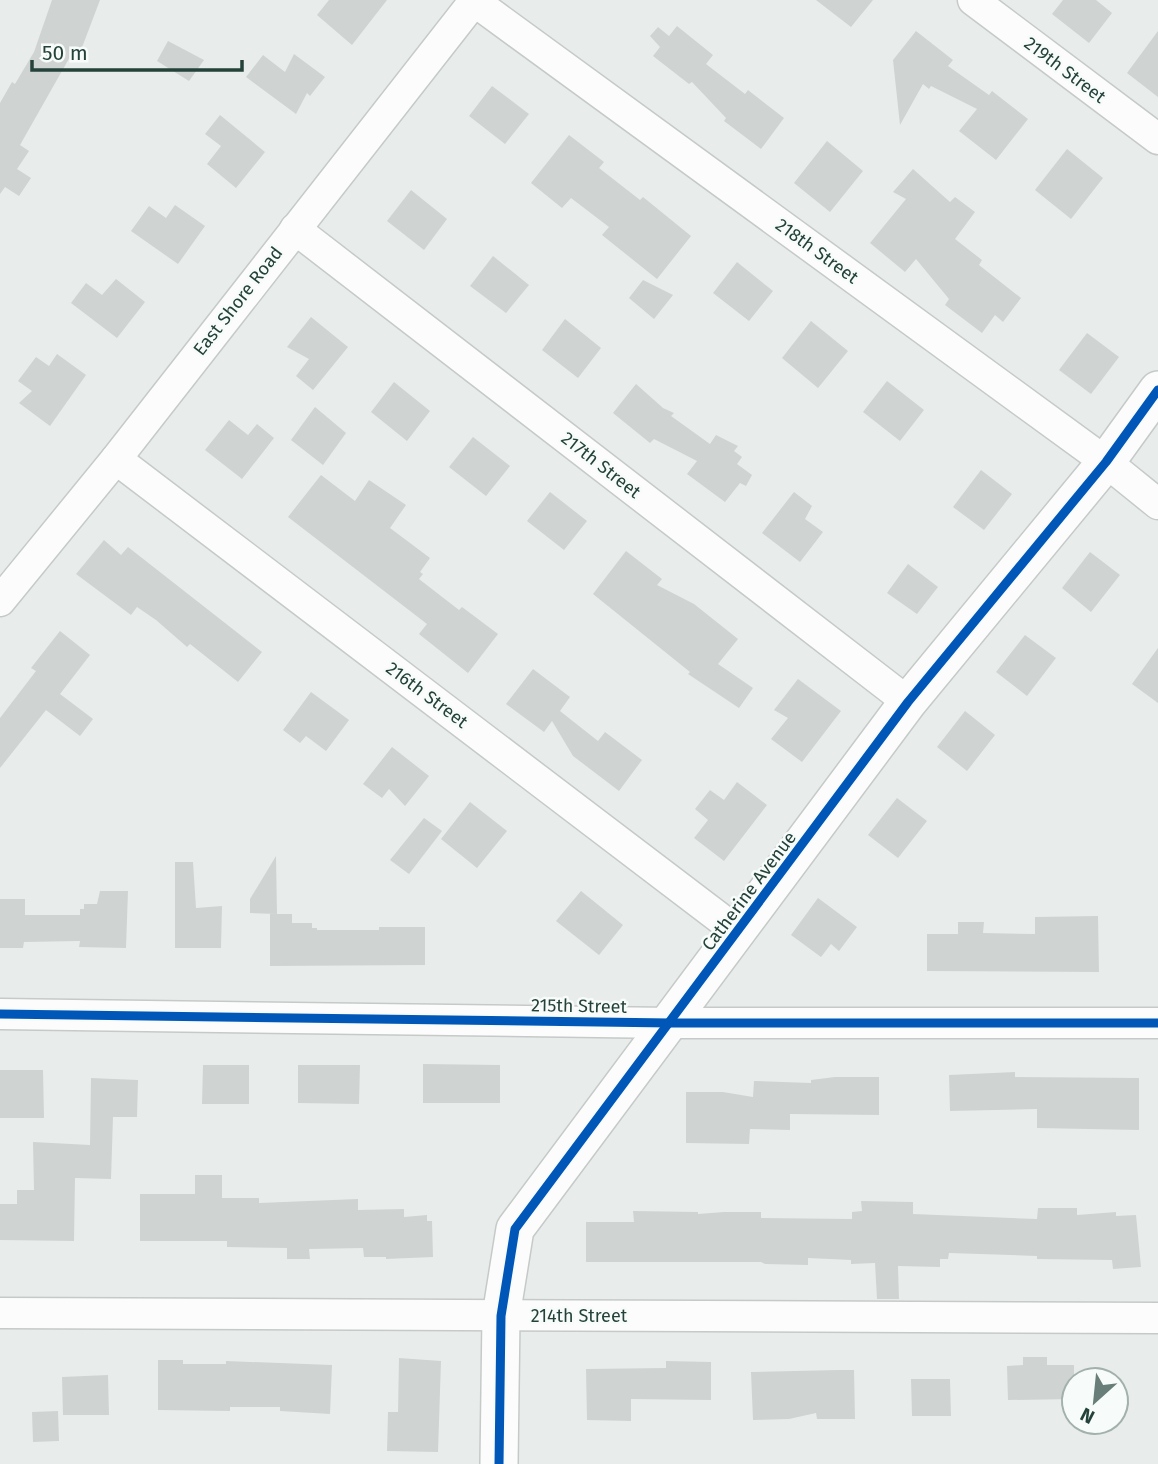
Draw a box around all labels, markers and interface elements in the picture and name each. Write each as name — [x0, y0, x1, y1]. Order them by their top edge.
scale bar — [32, 28, 242, 72]
street label: 219th Street — [1020, 32, 1110, 108]
text: 50 m — [42, 40, 88, 66]
street label: 218th Street — [771, 214, 863, 289]
street label: East Shore Road — [189, 242, 287, 360]
street label: 217th Street — [557, 427, 646, 503]
street label: 216th Street — [382, 657, 473, 733]
street label: Catherine Avenue — [697, 827, 801, 955]
street label: 215th Street — [531, 994, 628, 1018]
street label: 214th Street — [531, 1305, 628, 1327]
north arrow — [1060, 1366, 1130, 1436]
text: N — [1077, 1403, 1098, 1429]

